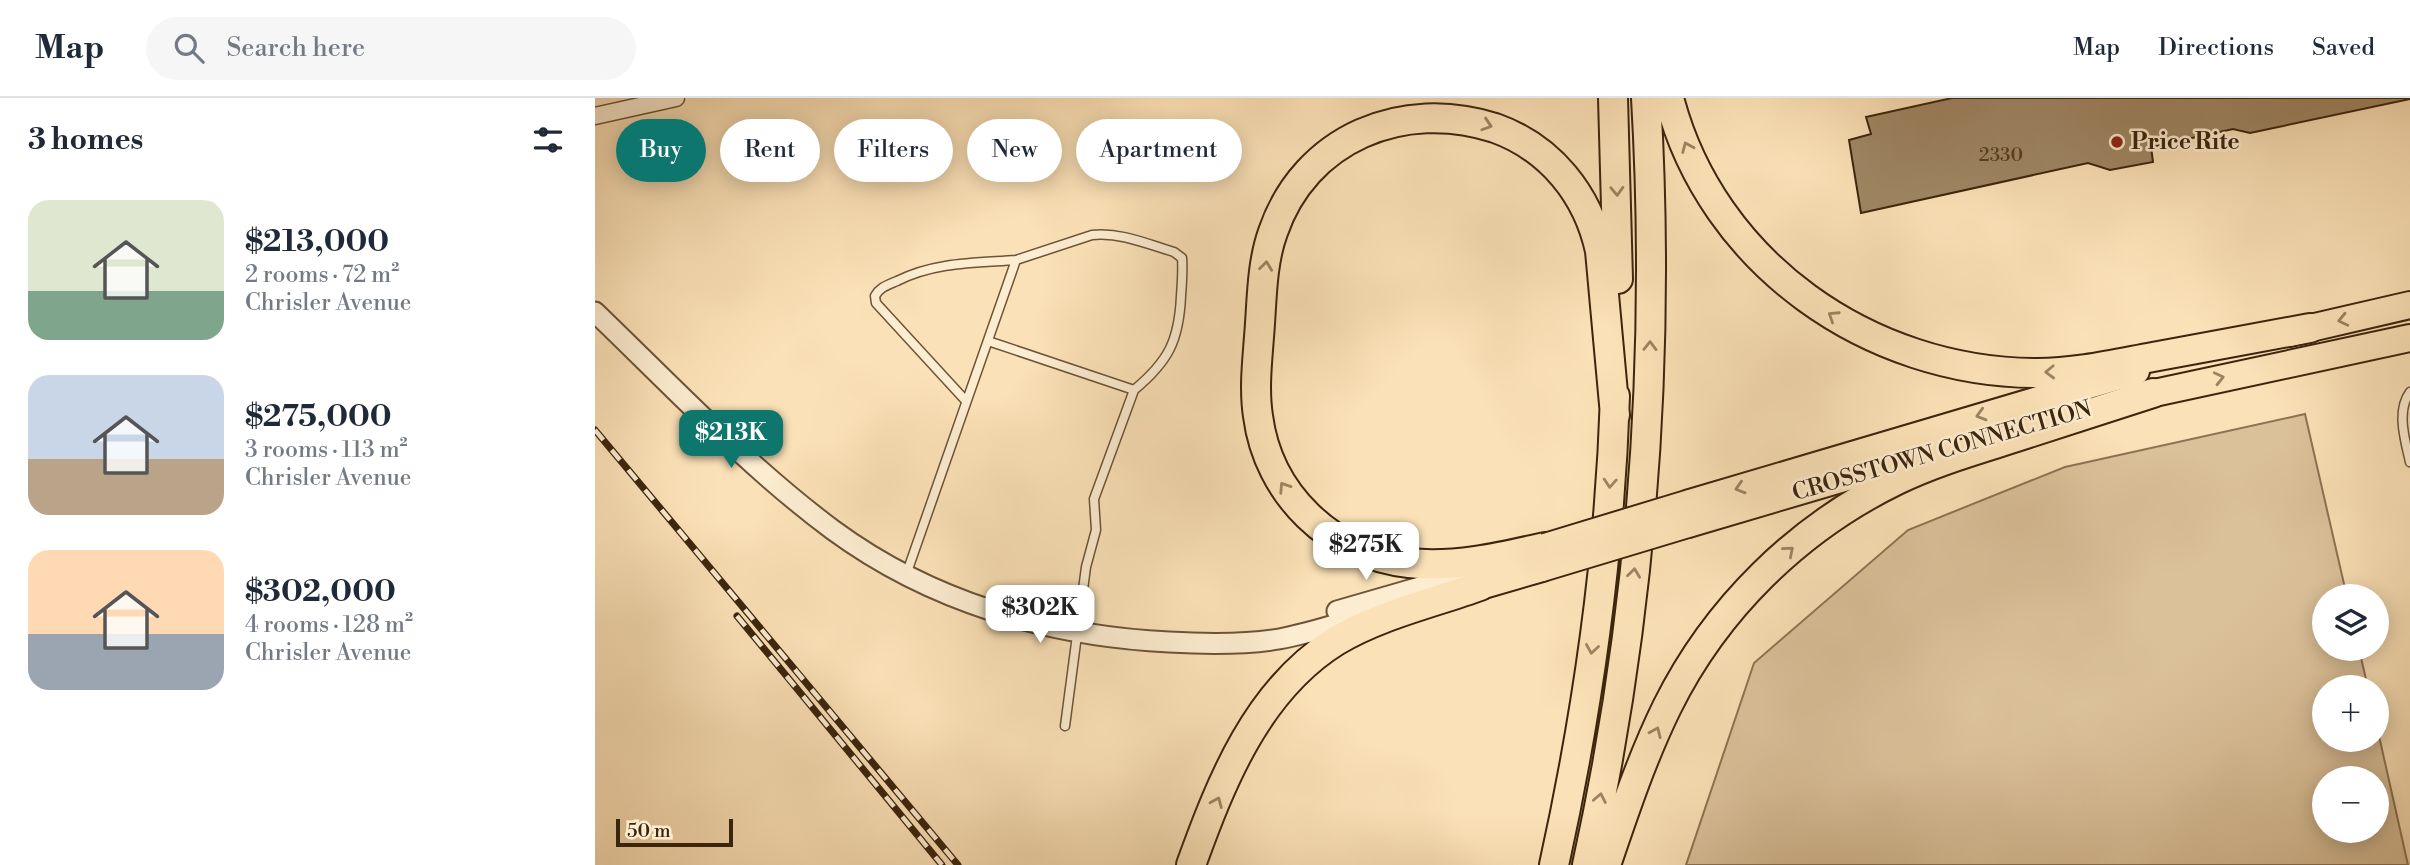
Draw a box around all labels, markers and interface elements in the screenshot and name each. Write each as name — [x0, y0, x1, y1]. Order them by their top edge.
search box — [146, 17, 636, 80]
text: Map — [35, 28, 104, 69]
icon: search — [170, 29, 208, 67]
text: Search here — [226, 32, 365, 64]
text: Map — [2073, 33, 2120, 63]
text: Directions — [2158, 33, 2274, 63]
text: Saved — [2312, 33, 2375, 63]
one-way arrow — [1481, 117, 1493, 132]
chip: Buy — [616, 119, 706, 182]
chip: Rent — [720, 119, 820, 182]
chip: Filters — [834, 119, 953, 182]
chip: New — [967, 119, 1062, 182]
chip: Apartment — [1076, 119, 1242, 182]
text: 3 homes — [28, 121, 143, 159]
icon: filters — [529, 121, 567, 159]
place label: Price Rite — [2131, 128, 2240, 156]
marker: Price Rite — [2109, 134, 2125, 150]
one-way arrow — [1681, 141, 1695, 153]
house number: 2330 — [1979, 143, 2023, 167]
one-way arrow — [1609, 185, 1624, 196]
text: $213,000 — [245, 223, 389, 261]
icon: home — [84, 228, 168, 312]
one-way arrow — [1258, 260, 1273, 271]
text: 2 rooms · 72 m² — [245, 261, 399, 289]
text: Chrisler Avenue — [245, 289, 411, 317]
one-way arrow — [1828, 311, 1841, 324]
one-way arrow — [2337, 312, 2349, 327]
one-way arrow — [1643, 341, 1658, 352]
one-way arrow — [2044, 365, 2055, 380]
one-way arrow — [2213, 371, 2225, 386]
street label: CROSSTOWN CONNECTION — [1789, 395, 2095, 507]
text: $275,000 — [245, 398, 392, 436]
icon: home — [84, 403, 168, 487]
one-way arrow — [1976, 407, 1988, 422]
pin: $213K — [682, 410, 780, 470]
text: $213K — [695, 419, 767, 447]
text: 3 rooms · 113 m² — [245, 436, 408, 464]
text: Chrisler Avenue — [245, 464, 411, 492]
one-way arrow — [1603, 477, 1618, 488]
one-way arrow — [1734, 480, 1747, 494]
one-way arrow — [1279, 482, 1292, 495]
pin: $275K — [1317, 522, 1415, 582]
text: $275K — [1329, 531, 1403, 559]
one-way arrow — [1781, 547, 1794, 559]
one-way arrow — [1626, 567, 1641, 578]
text: $302,000 — [245, 573, 396, 611]
icon: home — [84, 578, 168, 662]
map controls — [2312, 584, 2389, 843]
button: layers — [2312, 584, 2389, 661]
pin: $302K — [991, 586, 1089, 645]
text: $302K — [1002, 594, 1078, 622]
text: 4 rooms · 128 m² — [245, 611, 413, 639]
text: Chrisler Avenue — [245, 639, 411, 667]
one-way arrow — [1585, 643, 1600, 655]
button: + — [2312, 675, 2389, 752]
one-way arrow — [1648, 727, 1662, 740]
button: − — [2312, 766, 2389, 843]
one-way arrow — [1592, 792, 1607, 804]
one-way arrow — [1208, 797, 1222, 809]
scale bar — [616, 816, 733, 848]
text: 50 m — [627, 819, 671, 843]

